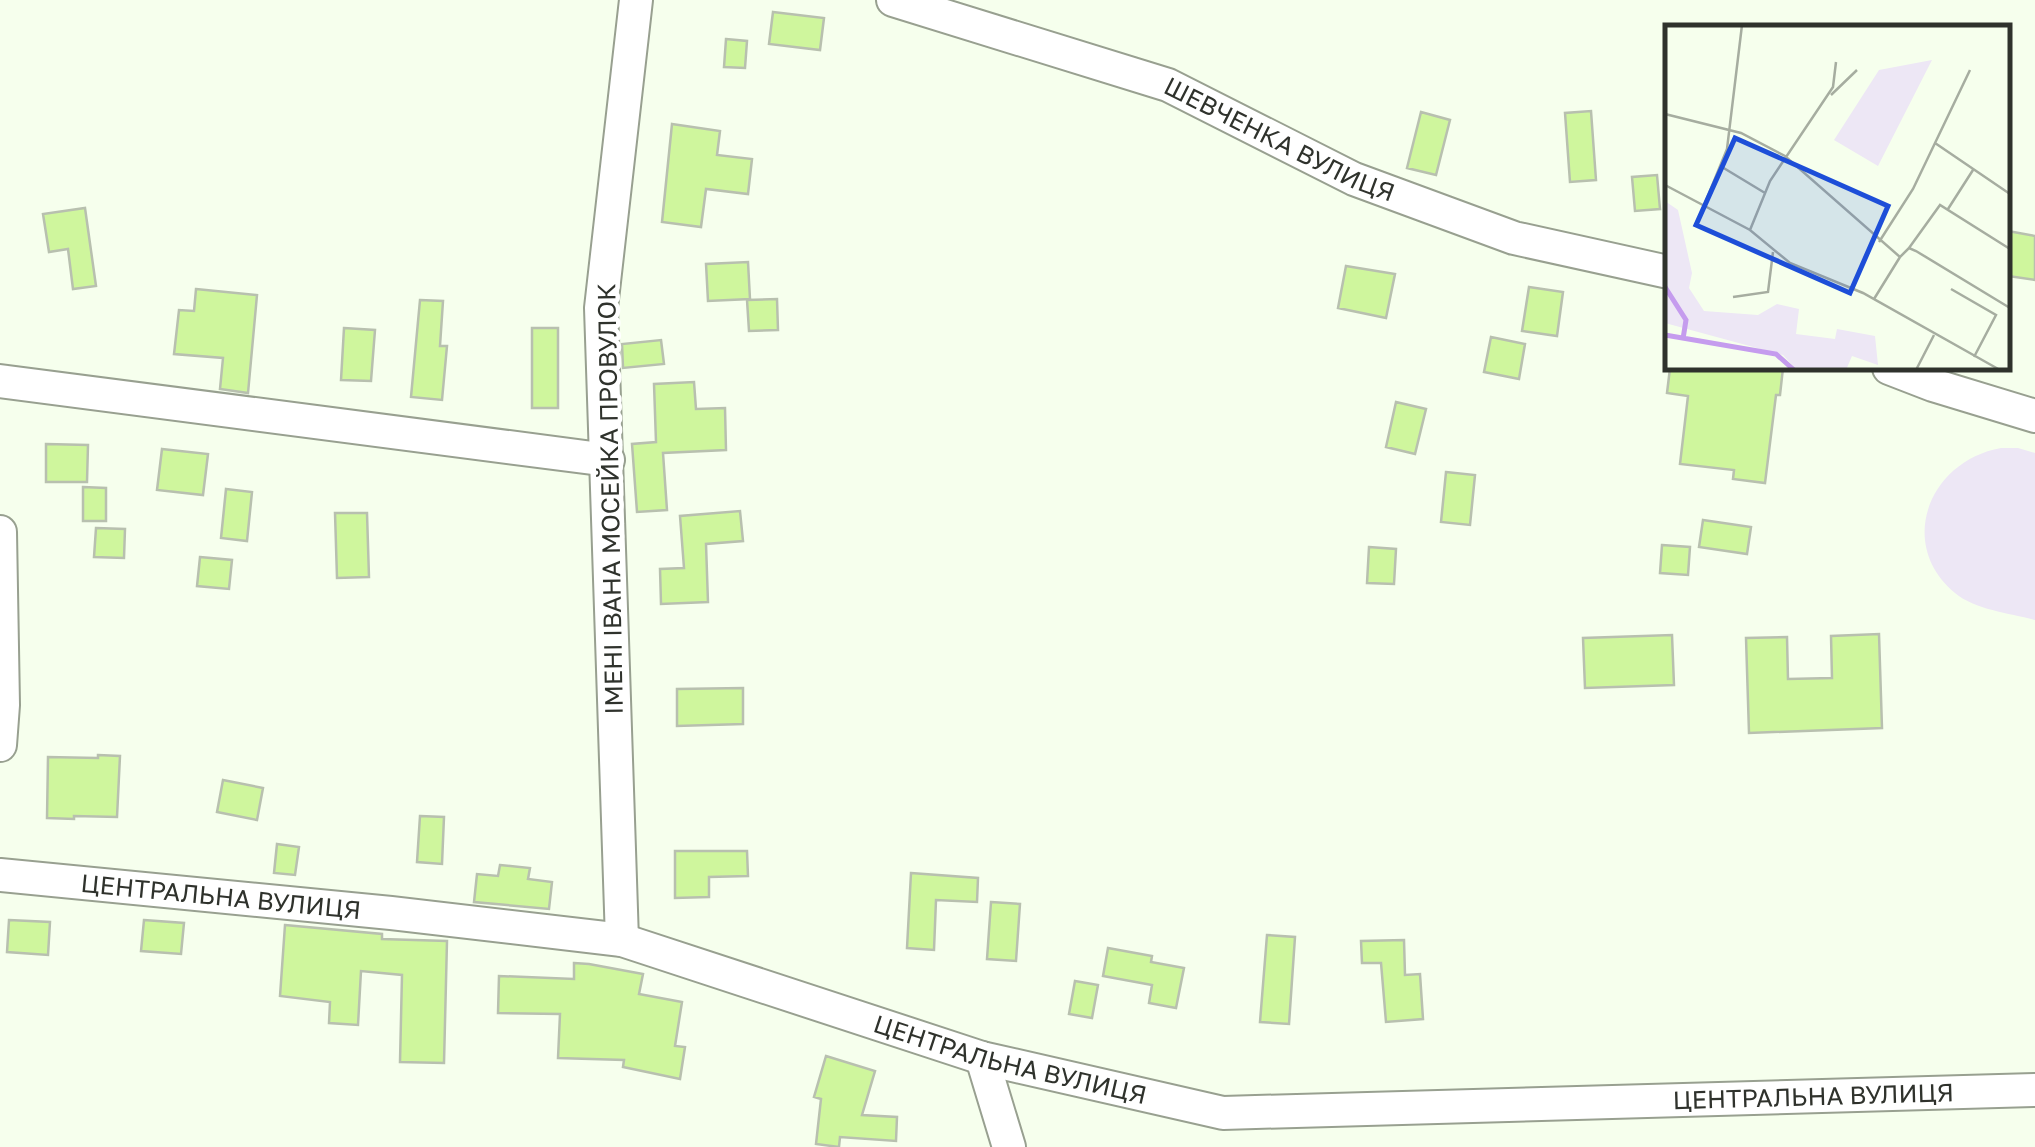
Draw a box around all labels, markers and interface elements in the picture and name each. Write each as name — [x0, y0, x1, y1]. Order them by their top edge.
inset map — [1665, 25, 2010, 370]
street label: ШЕВЧЕНКА ВУЛИЦЯ — [1159, 70, 1399, 208]
street label: ІМЕНІ ІВАНА МОСЕЙКА ПРОВУЛОК — [590, 283, 629, 715]
street label: ЦЕНТРАЛЬНА ВУЛИЦЯ — [79, 867, 363, 925]
street label: ЦЕНТРАЛЬНА ВУЛИЦЯ — [870, 1008, 1150, 1110]
street label: ЦЕНТРАЛЬНА ВУЛИЦЯ — [1672, 1076, 1954, 1115]

